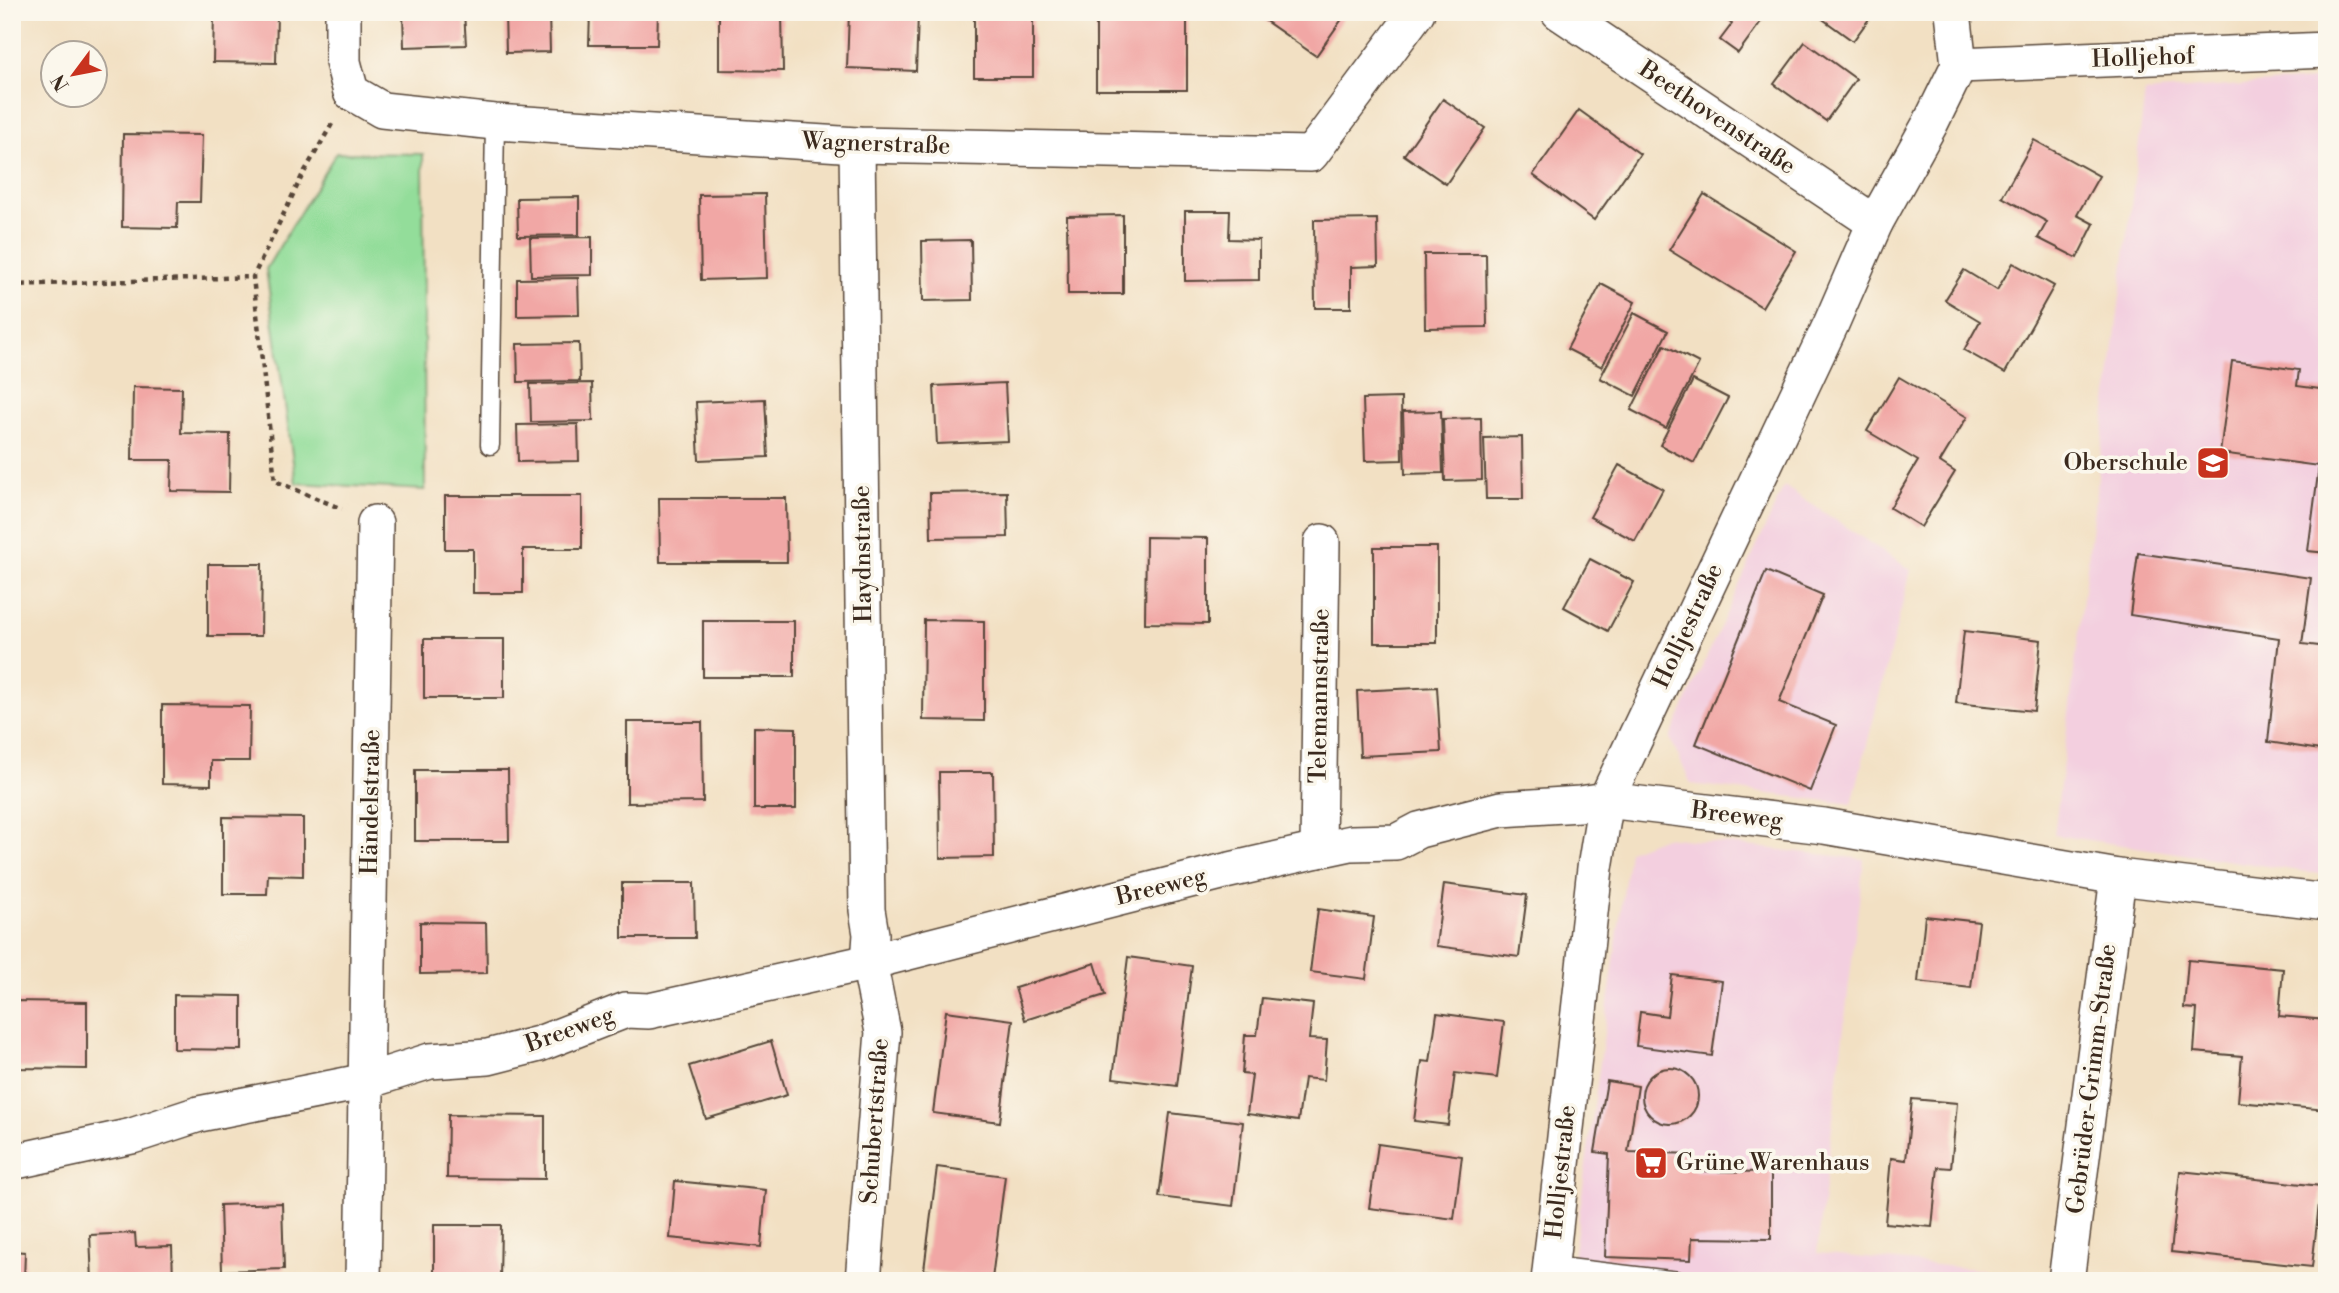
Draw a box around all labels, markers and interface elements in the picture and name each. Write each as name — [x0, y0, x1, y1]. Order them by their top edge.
north arrow — [38, 38, 108, 108]
street label: Holljehof — [2091, 41, 2196, 75]
street label: Beethovenstraße — [1632, 54, 1801, 181]
text: N — [46, 70, 75, 95]
street label: Wagnerstraße — [800, 126, 951, 162]
school or university icon: Oberschule — [2194, 444, 2232, 482]
place label: Oberschule — [2063, 448, 2188, 478]
street label: Haydnstraße — [847, 485, 879, 623]
street label: Holljestraße — [1646, 559, 1730, 693]
street label: Telemannstraße — [1303, 608, 1337, 784]
street label: Händelstraße — [355, 729, 387, 875]
street label: Breeweg — [1688, 795, 1785, 837]
street label: Breeweg — [1112, 861, 1210, 913]
street label: Gebrüder-Grimm-Straße — [2061, 942, 2123, 1216]
street label: Breeweg — [521, 1000, 619, 1060]
street label: Schubertstraße — [854, 1037, 896, 1205]
street label: Holljestraße — [1539, 1104, 1583, 1240]
supermarket icon: Grüne Warenhaus — [1632, 1144, 1670, 1182]
place label: Grüne Warenhaus — [1676, 1148, 1869, 1178]

